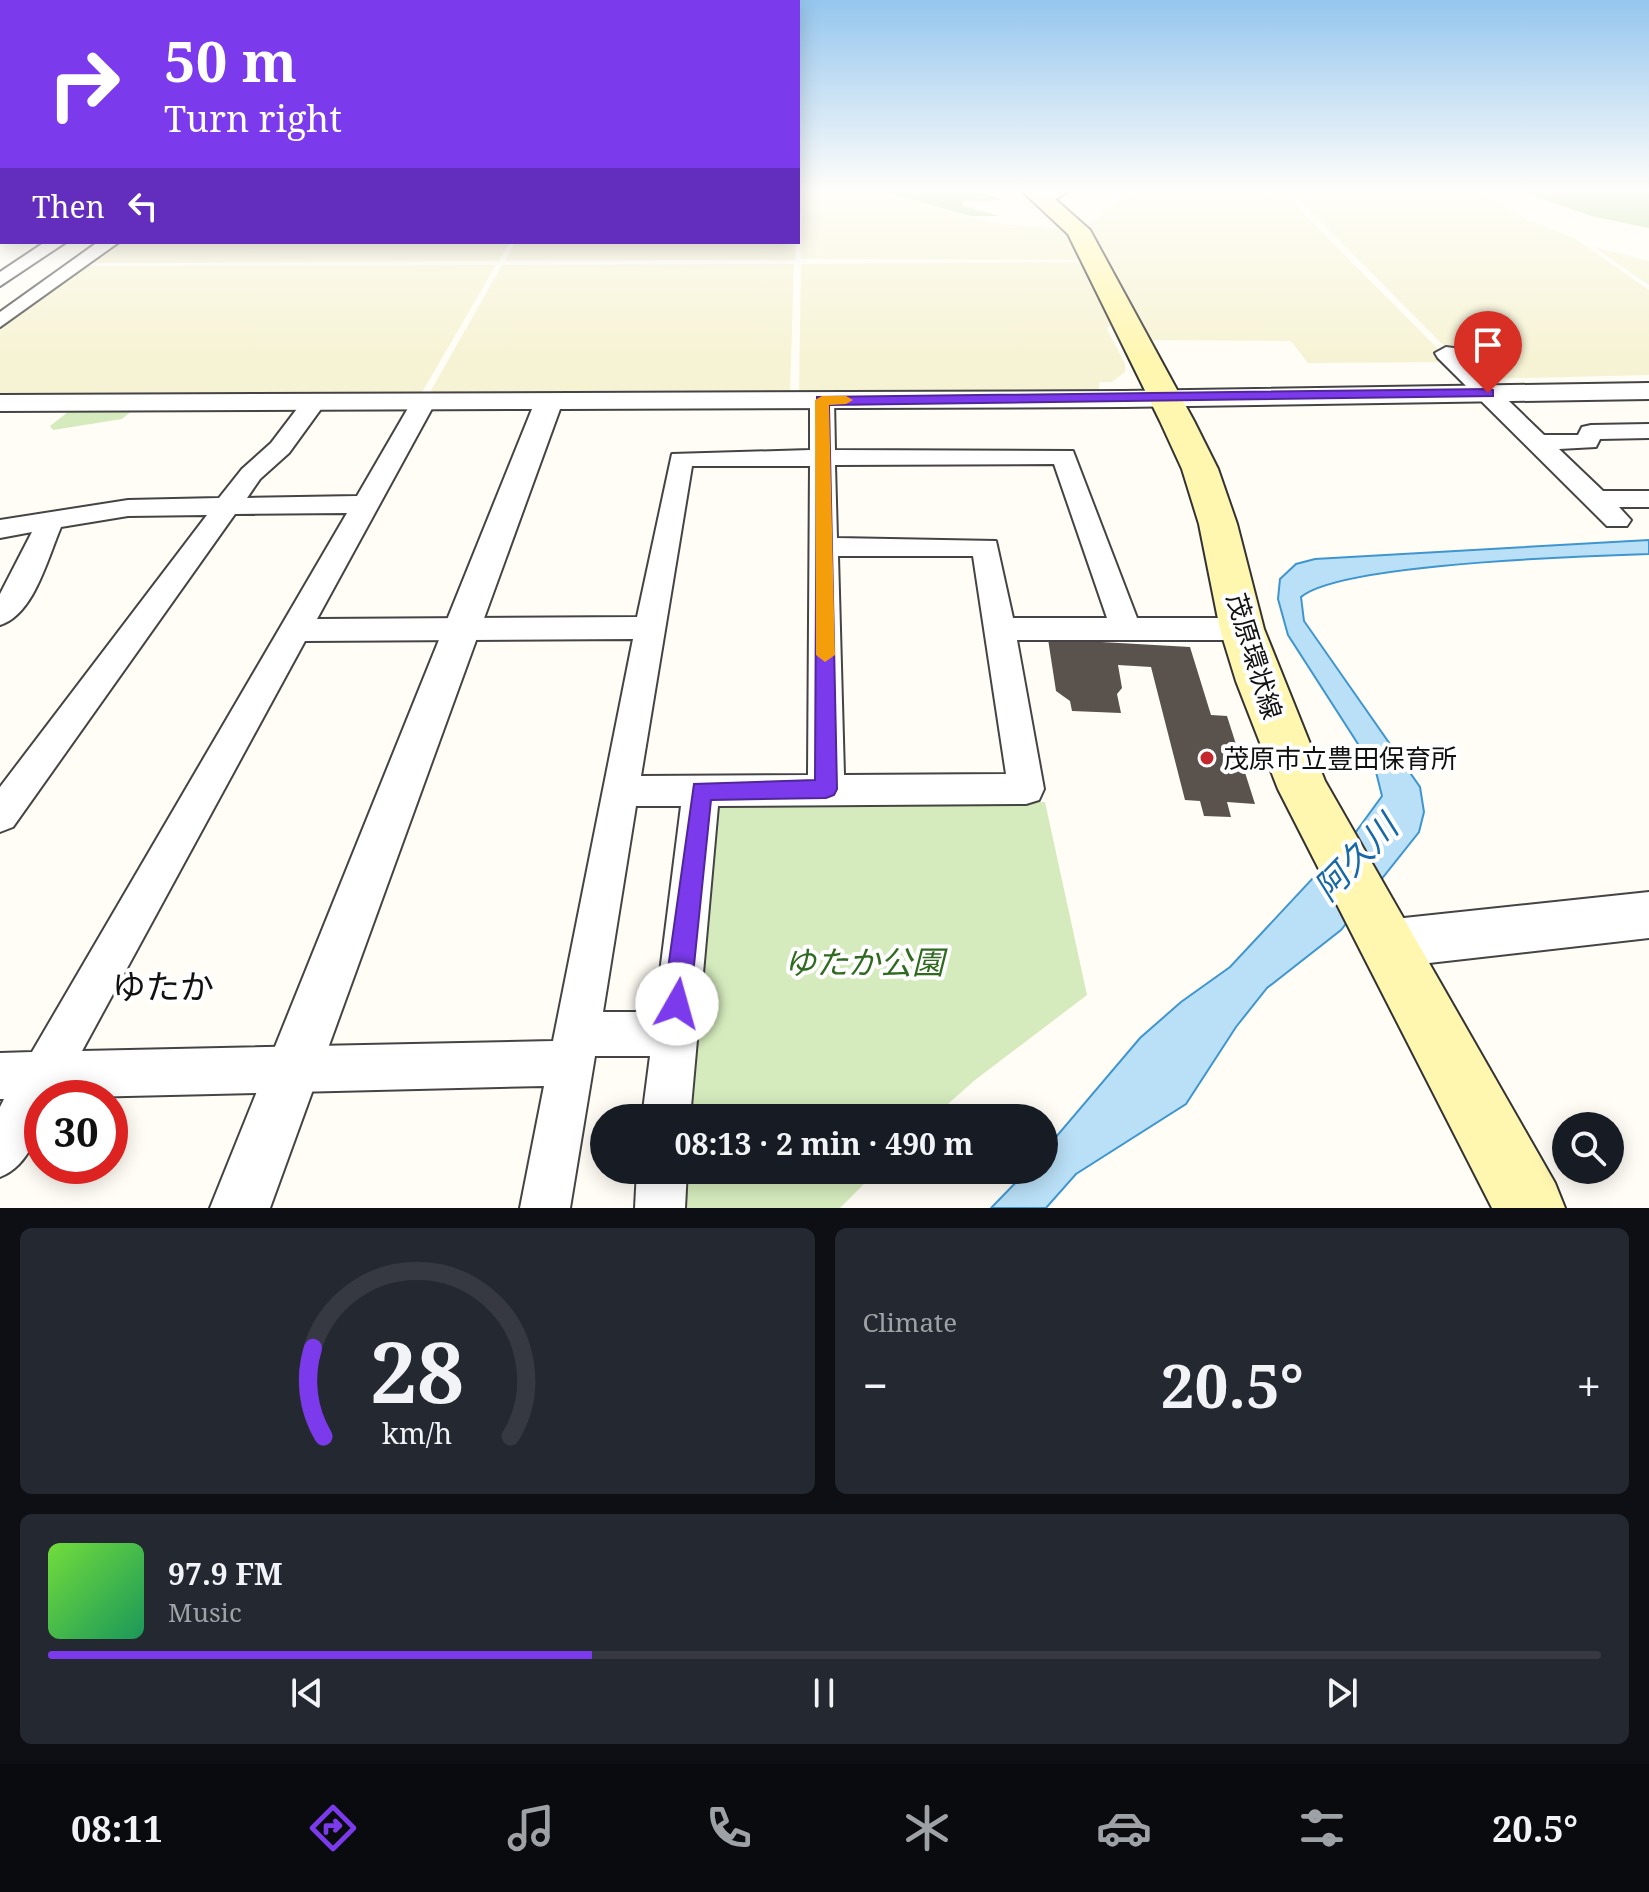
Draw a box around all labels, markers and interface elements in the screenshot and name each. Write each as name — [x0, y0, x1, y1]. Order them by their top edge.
text: 50 m — [164, 22, 297, 98]
icon: right — [32, 32, 136, 136]
text: Turn right — [164, 94, 342, 143]
icon: left — [121, 184, 165, 228]
text: Then — [32, 186, 105, 227]
pin — [1454, 311, 1522, 393]
icon: arrive — [1466, 323, 1510, 367]
street label: 茂原環状線 — [1219, 589, 1291, 723]
place label: 茂原市立豊田保育所 — [1223, 740, 1457, 776]
marker: 茂原市立豊田保育所 — [1198, 749, 1216, 767]
water label: 阿久川 — [1303, 802, 1409, 910]
park label: ゆたか公園 — [784, 940, 948, 983]
position arrow — [635, 962, 719, 1046]
district label: ゆたか — [112, 963, 214, 1009]
speed limit sign: 30 — [24, 1080, 128, 1184]
map controls — [1552, 1112, 1624, 1184]
button: search — [1552, 1112, 1624, 1184]
text: 08:13 · 2 min · 490 m — [675, 1123, 973, 1164]
text: Climate — [863, 1304, 957, 1340]
text: 28 — [370, 1314, 464, 1427]
text: 20.5° — [1161, 1344, 1304, 1426]
text: − — [863, 1355, 888, 1415]
text: + — [1576, 1355, 1601, 1415]
text: km/h — [382, 1413, 452, 1452]
text: 97.9 FM — [168, 1553, 283, 1594]
text: Music — [168, 1594, 242, 1630]
icon: previous — [285, 1671, 329, 1715]
icon: pause — [802, 1671, 846, 1715]
icon: next — [1320, 1671, 1364, 1715]
icon: directions — [305, 1800, 361, 1856]
icon: music — [503, 1800, 559, 1856]
icon: phone — [701, 1800, 757, 1856]
icon: climate — [899, 1800, 955, 1856]
icon: car — [1096, 1800, 1152, 1856]
icon: filters — [1294, 1800, 1350, 1856]
text: 08:11 — [71, 1804, 163, 1853]
text: 20.5° — [1492, 1804, 1578, 1853]

